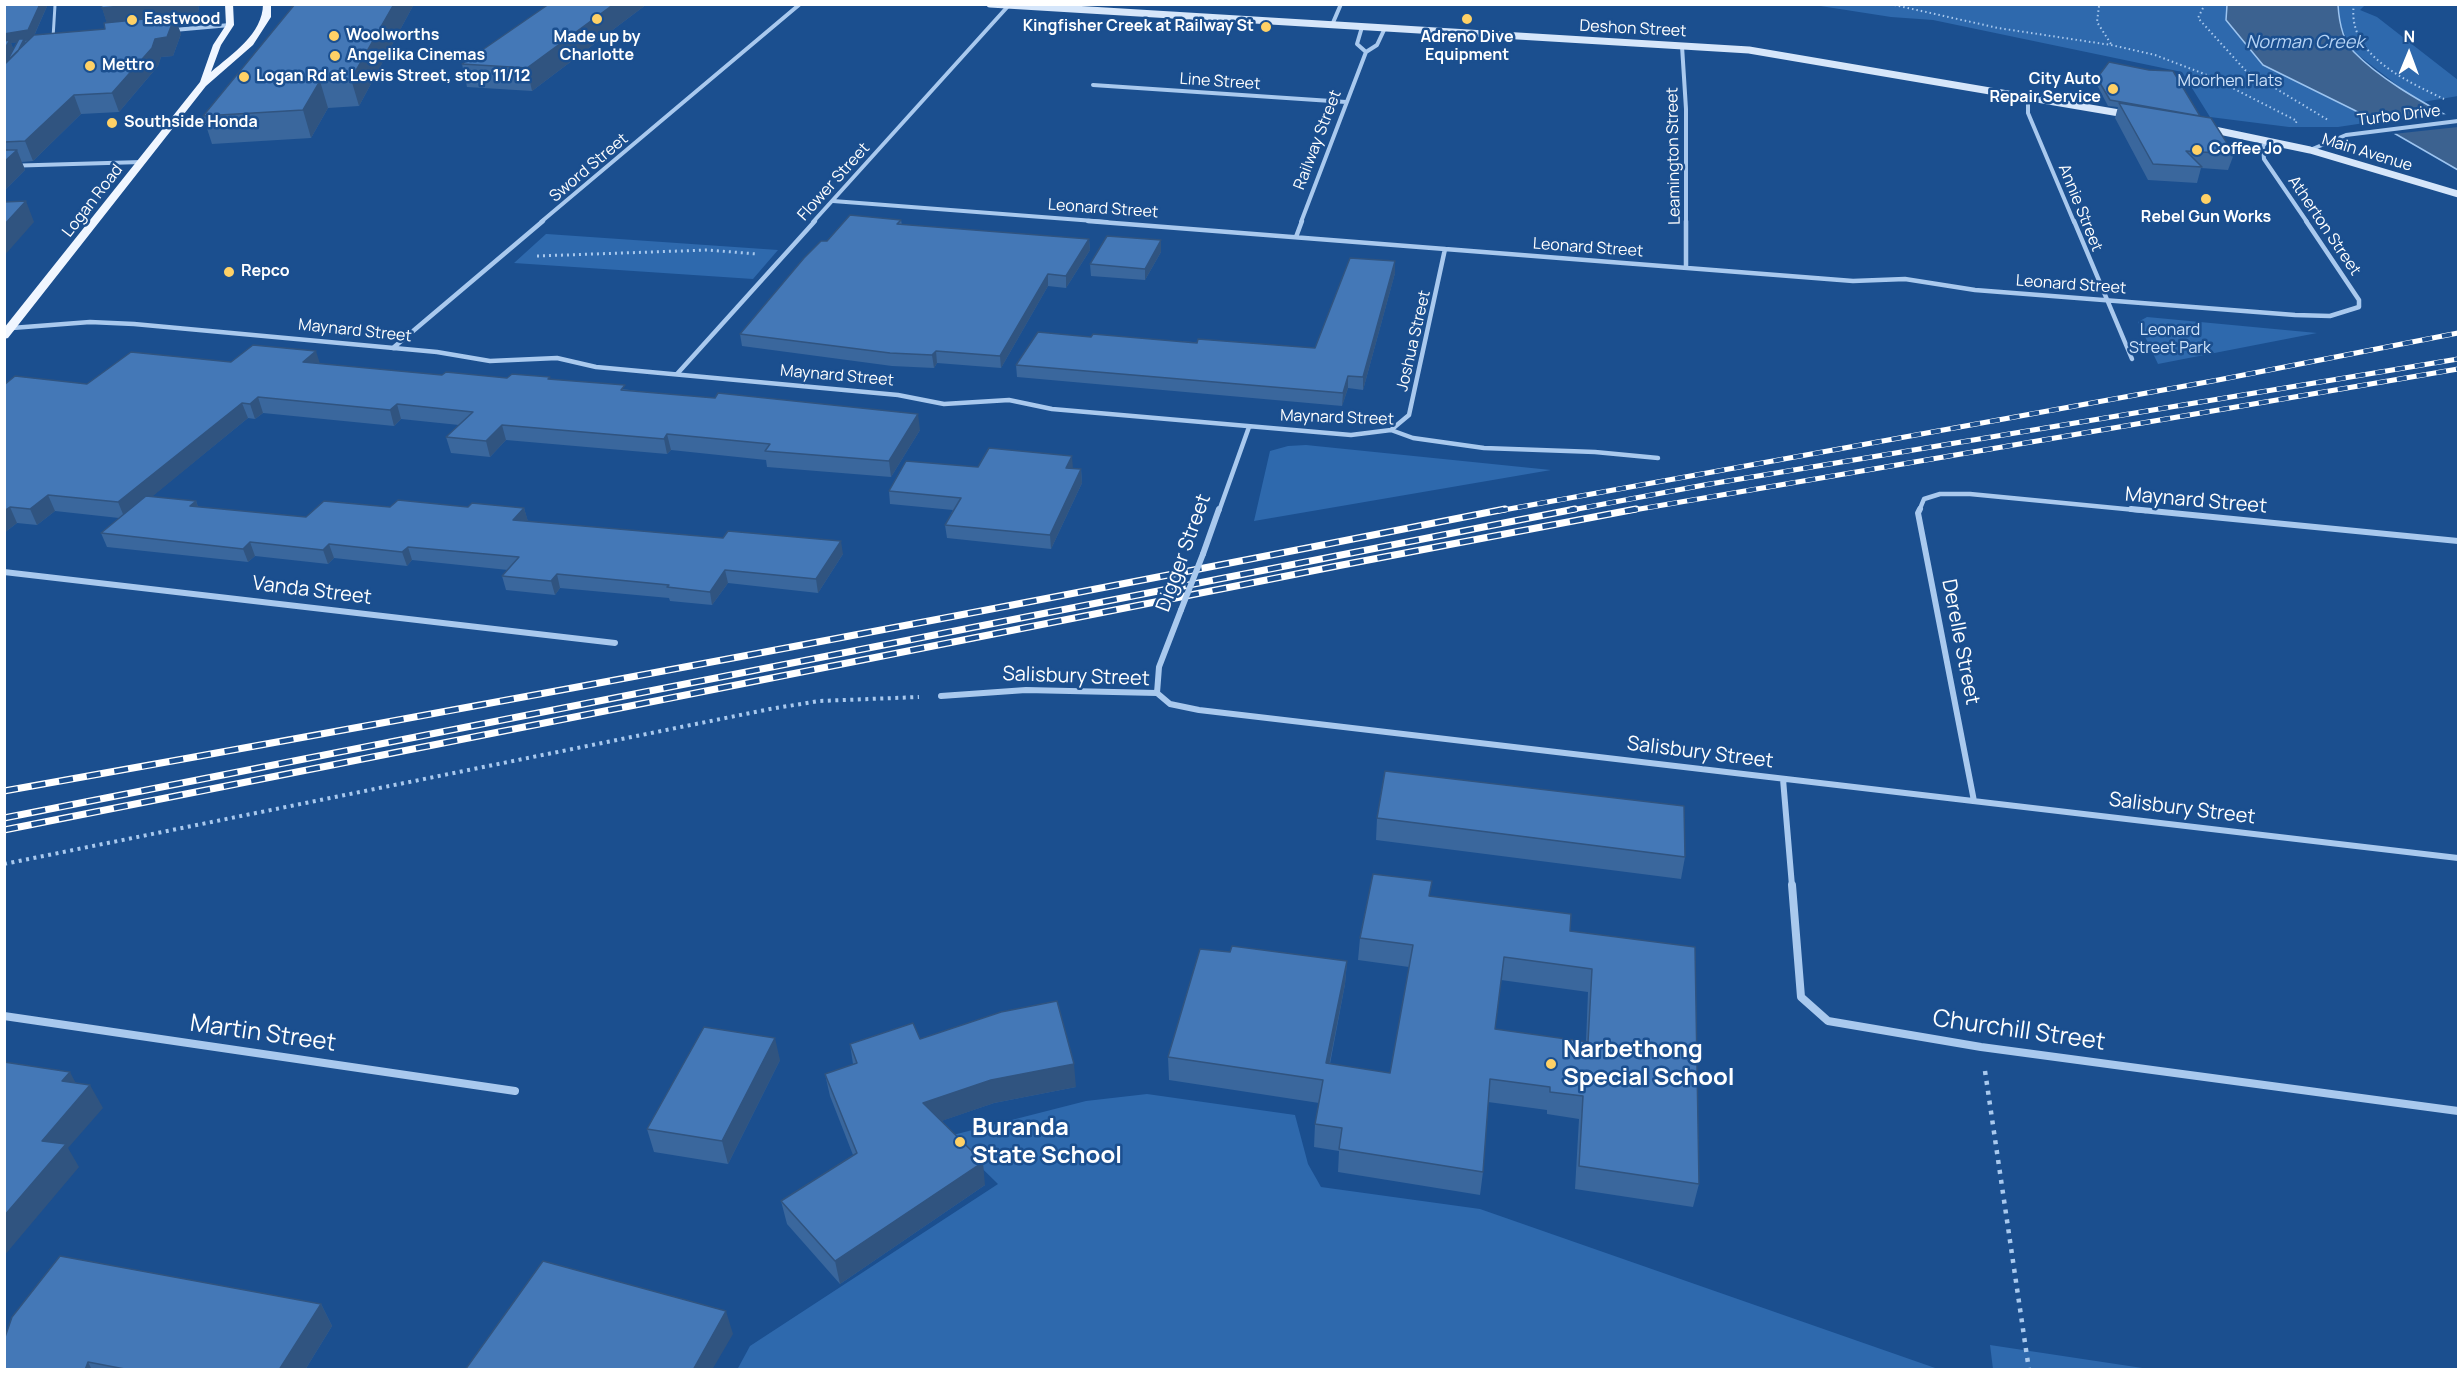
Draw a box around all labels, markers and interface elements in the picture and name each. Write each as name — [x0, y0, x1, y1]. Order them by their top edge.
place label: Eastwood — [144, 10, 220, 30]
marker: Made up by Charlotte — [590, 12, 604, 26]
marker: Adreno Dive Equipment — [1460, 12, 1474, 26]
marker: Eastwood — [125, 13, 139, 27]
place label: Kingfisher Creek at Railway St — [1023, 17, 1254, 37]
street label: Deshon Street — [1579, 17, 1687, 41]
marker: Kingfisher Creek at Railway St — [1259, 20, 1273, 34]
north arrow — [2379, 24, 2439, 84]
text: N — [2403, 25, 2415, 47]
place label: Woolworths — [346, 26, 439, 46]
place label: Made up by Charlotte — [554, 28, 640, 66]
place label: Adreno Dive Equipment — [1420, 28, 1514, 66]
marker: Woolworths — [327, 29, 341, 43]
water label: Norman Creek — [2246, 32, 2364, 54]
place label: Angelika Cinemas — [347, 46, 485, 66]
marker: Angelika Cinemas — [328, 49, 342, 63]
place label: Mettro — [102, 56, 154, 76]
marker: Mettro — [83, 59, 97, 73]
place label: Logan Rd at Lewis Street, stop 11/12 — [256, 67, 530, 87]
marker: Logan Rd at Lewis Street, stop 11/12 — [237, 70, 251, 84]
street label: Line Street — [1179, 70, 1261, 94]
place label: City Auto Repair Service — [1989, 70, 2101, 108]
park label: Moorhen Flats — [2178, 72, 2282, 92]
marker: City Auto Repair Service — [2106, 82, 2120, 96]
street label: Railway Street — [1290, 87, 1346, 193]
street label: Leamington Street — [1663, 87, 1685, 225]
street label: Turbo Drive — [2356, 101, 2442, 131]
place label: Southside Honda — [124, 113, 258, 133]
marker: Southside Honda — [105, 116, 119, 130]
street label: Sword Street — [546, 130, 632, 206]
street label: Main Avenue — [2319, 130, 2415, 176]
street label: Flower Street — [794, 139, 874, 225]
place label: Coffee Jo — [2209, 140, 2282, 160]
marker: Coffee Jo — [2190, 143, 2204, 157]
street label: Logan Road — [59, 161, 127, 241]
street label: Annie Street — [2054, 162, 2106, 254]
street label: Atherton Street — [2284, 173, 2364, 279]
marker: Rebel Gun Works — [2199, 192, 2213, 206]
street label: Leonard Street — [1047, 196, 1159, 222]
place label: Rebel Gun Works — [2141, 208, 2271, 228]
street label: Leonard Street — [1532, 235, 1644, 261]
place label: Repco — [241, 262, 290, 282]
marker: Repco — [222, 265, 236, 279]
street label: Leonard Street — [2015, 272, 2127, 298]
street label: Joshua Street — [1393, 289, 1435, 393]
street label: Maynard Street — [297, 315, 413, 347]
park label: Leonard Street Park — [2129, 321, 2211, 359]
street label: Maynard Street — [779, 361, 895, 391]
street label: Maynard Street — [1280, 406, 1394, 430]
street label: Maynard Street — [2124, 483, 2268, 519]
street label: Digger Street — [1152, 491, 1216, 615]
street label: Vanda Street — [251, 572, 373, 610]
street label: Derelle Street — [1936, 577, 1984, 707]
street label: Salisbury Street — [1002, 662, 1150, 692]
street label: Salisbury Street — [1625, 732, 1775, 774]
street label: Salisbury Street — [2107, 788, 2257, 830]
street label: Churchill Street — [1931, 1005, 2107, 1057]
street label: Martin Street — [188, 1010, 338, 1058]
place label: Narbethong Special School — [1563, 1036, 1735, 1092]
marker: Narbethong Special School — [1544, 1057, 1558, 1071]
place label: Buranda State School — [972, 1114, 1122, 1170]
marker: Buranda State School — [953, 1135, 967, 1149]

